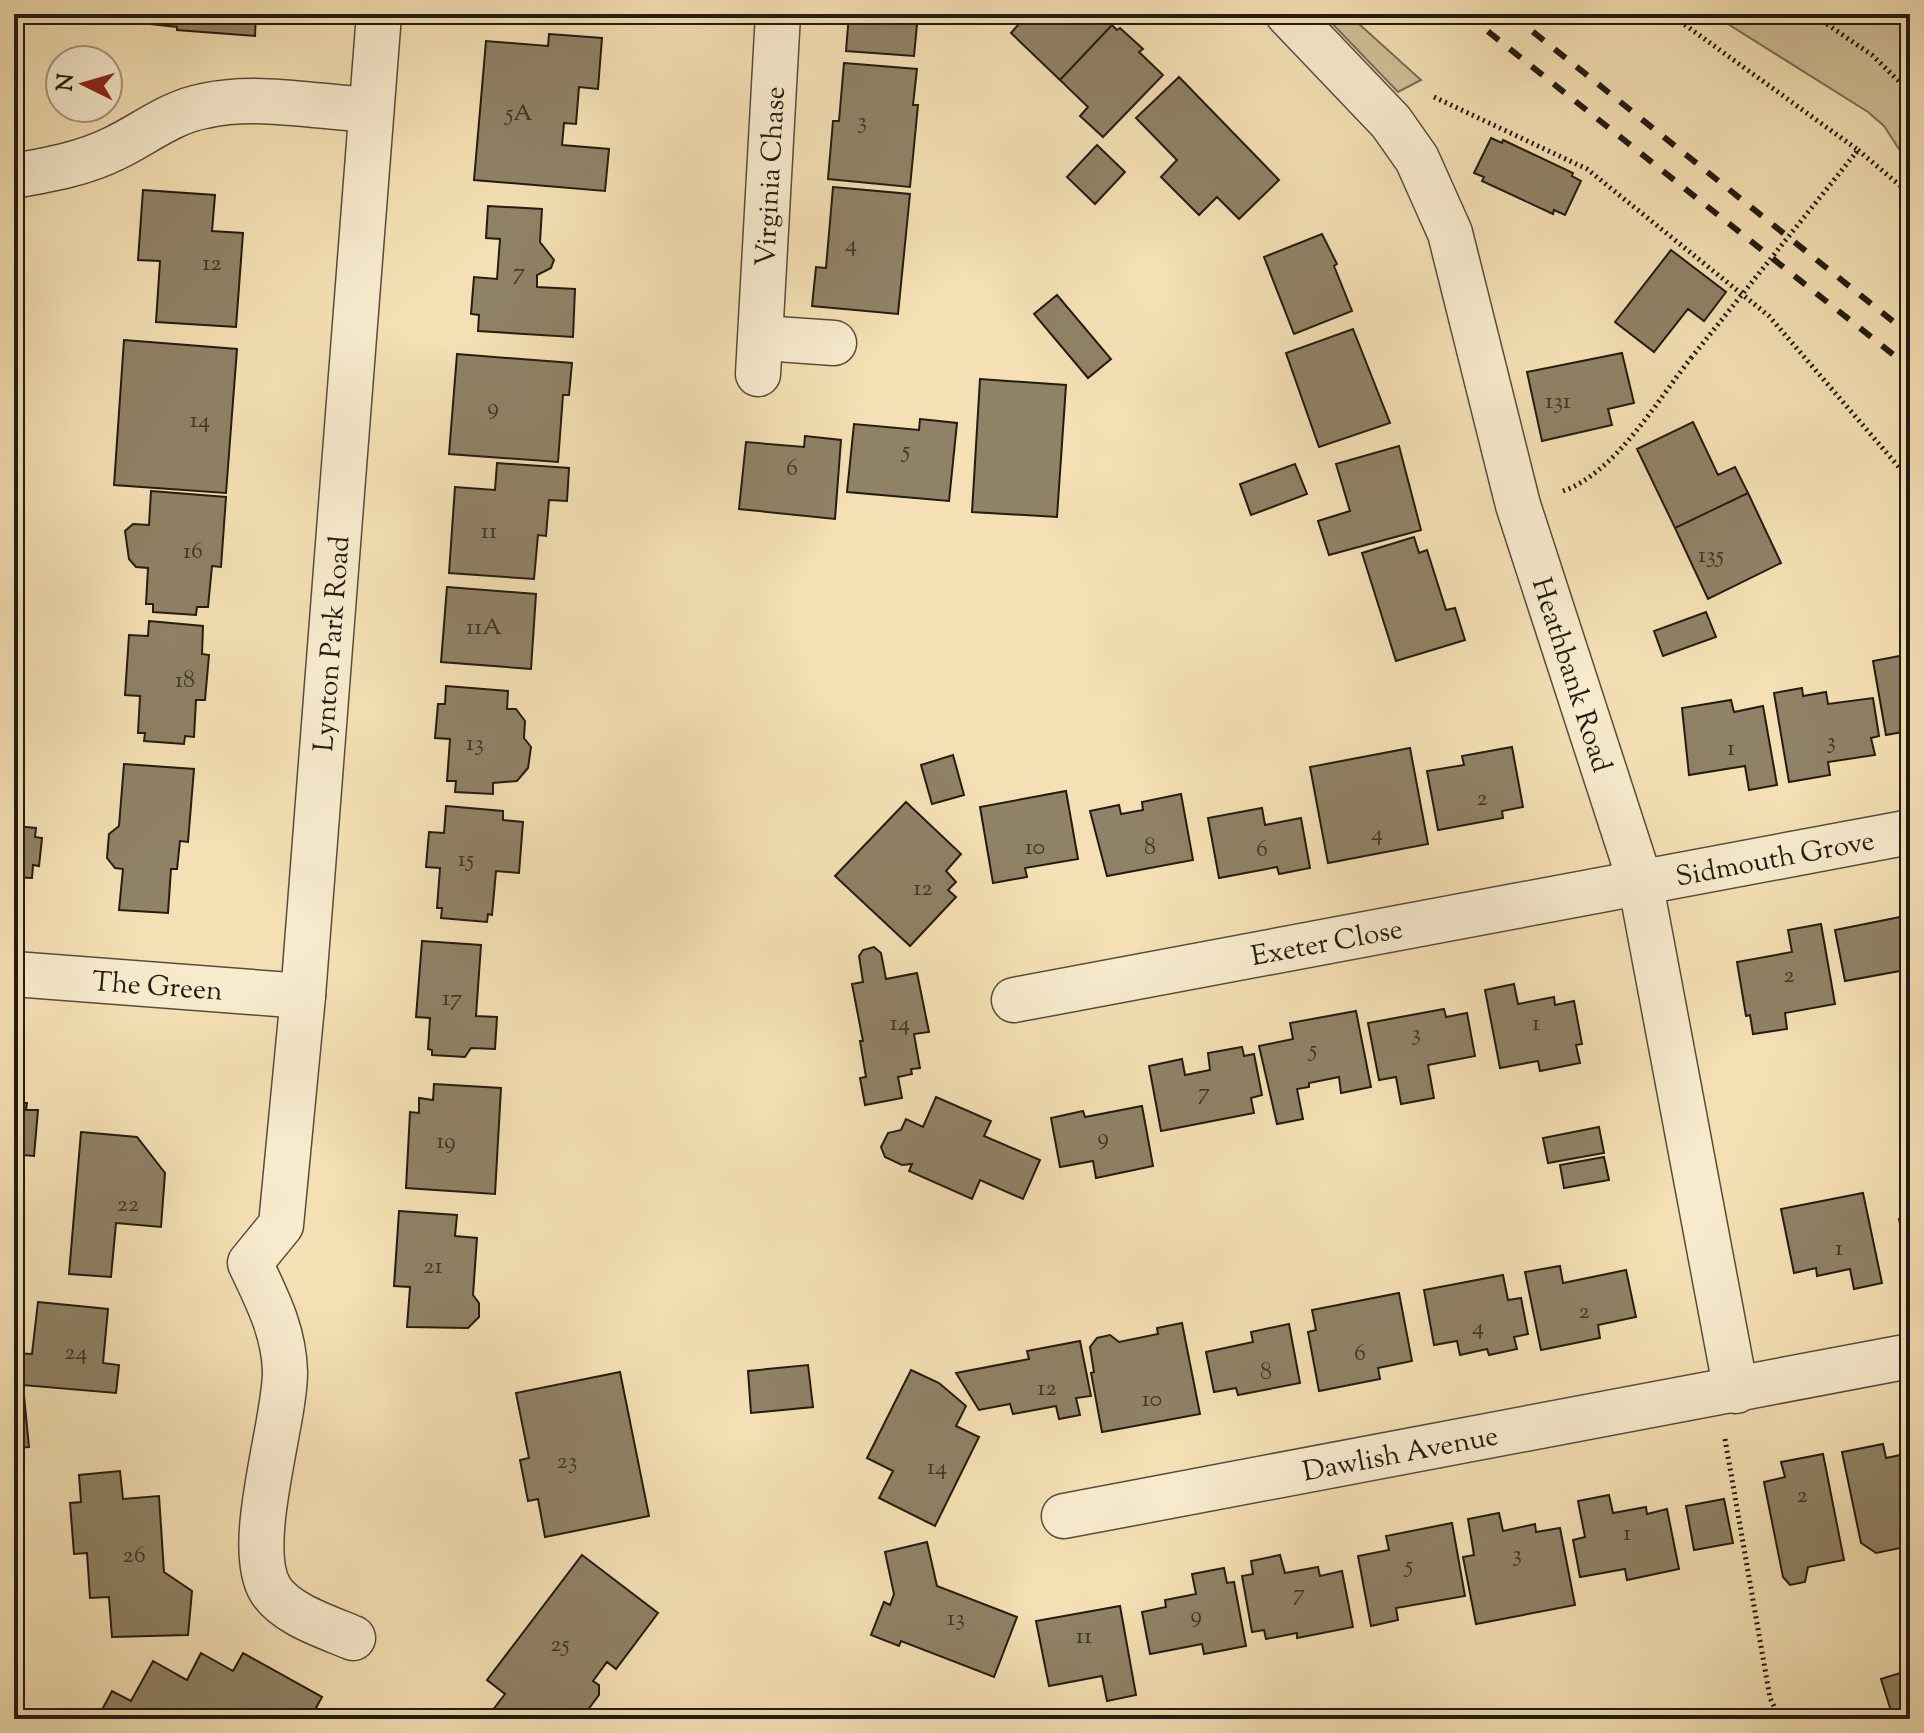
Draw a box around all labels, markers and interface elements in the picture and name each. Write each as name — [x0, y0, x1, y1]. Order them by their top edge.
north arrow — [44, 44, 124, 124]
text: N — [50, 72, 84, 93]
street label: Virginia Chase — [747, 85, 797, 268]
house number: 5A — [503, 97, 533, 131]
house number: 3 — [857, 105, 867, 139]
house number: 4 — [845, 228, 857, 262]
house number: 12 — [202, 247, 222, 281]
house number: 7 — [513, 256, 525, 290]
house number: 131 — [1545, 385, 1571, 419]
house number: 9 — [487, 391, 499, 425]
house number: 14 — [190, 404, 210, 438]
house number: 5 — [900, 434, 910, 468]
house number: 6 — [786, 452, 798, 486]
house number: 11 — [481, 515, 497, 549]
street label: Lynton Park Road — [305, 534, 362, 753]
house number: 16 — [183, 535, 203, 569]
house number: 135 — [1698, 539, 1724, 573]
street label: Heathbank Road — [1520, 573, 1620, 778]
house number: 11A — [466, 611, 502, 645]
house number: 18 — [175, 664, 195, 698]
house number: 3 — [1826, 725, 1836, 759]
house number: 13 — [466, 727, 484, 761]
house number: 1 — [1727, 732, 1735, 766]
house number: 2 — [1476, 782, 1488, 816]
house number: 4 — [1371, 817, 1383, 851]
street label: Sidmouth Grove — [1673, 822, 1878, 899]
house number: 10 — [1025, 831, 1045, 865]
house number: 8 — [1144, 831, 1156, 865]
house number: 6 — [1256, 833, 1268, 867]
house number: 15 — [458, 843, 474, 877]
house number: 12 — [913, 872, 933, 906]
street label: Exeter Close — [1248, 911, 1406, 978]
house number: 2 — [1783, 959, 1795, 993]
street label: The Green — [91, 963, 224, 1013]
house number: 17 — [442, 982, 462, 1016]
house number: 14 — [890, 1007, 910, 1041]
house number: 1 — [1532, 1007, 1540, 1041]
house number: 3 — [1411, 1017, 1421, 1051]
house number: 5 — [1307, 1033, 1317, 1067]
house number: 7 — [1198, 1076, 1210, 1110]
house number: 9 — [1097, 1121, 1109, 1155]
house number: 19 — [436, 1125, 456, 1159]
house number: 22 — [117, 1188, 139, 1222]
house number: 1 — [1835, 1232, 1843, 1266]
house number: 21 — [423, 1250, 443, 1284]
house number: 2 — [1578, 1295, 1590, 1329]
house number: 4 — [1472, 1311, 1484, 1345]
house number: 24 — [64, 1336, 88, 1370]
house number: 6 — [1354, 1337, 1366, 1371]
house number: 8 — [1260, 1356, 1272, 1390]
house number: 12 — [1037, 1372, 1057, 1406]
house number: 10 — [1142, 1383, 1162, 1417]
street label: Dawlish Avenue — [1299, 1417, 1502, 1493]
house number: 23 — [557, 1445, 577, 1479]
house number: 14 — [927, 1451, 947, 1485]
house number: 2 — [1796, 1479, 1808, 1513]
house number: 1 — [1623, 1517, 1631, 1551]
house number: 3 — [1512, 1538, 1522, 1572]
house number: 26 — [122, 1539, 146, 1573]
house number: 5 — [1403, 1549, 1413, 1583]
house number: 7 — [1293, 1577, 1305, 1611]
house number: 9 — [1190, 1599, 1202, 1633]
house number: 13 — [947, 1602, 965, 1636]
house number: 11 — [1076, 1620, 1092, 1654]
house number: 25 — [550, 1628, 570, 1662]

